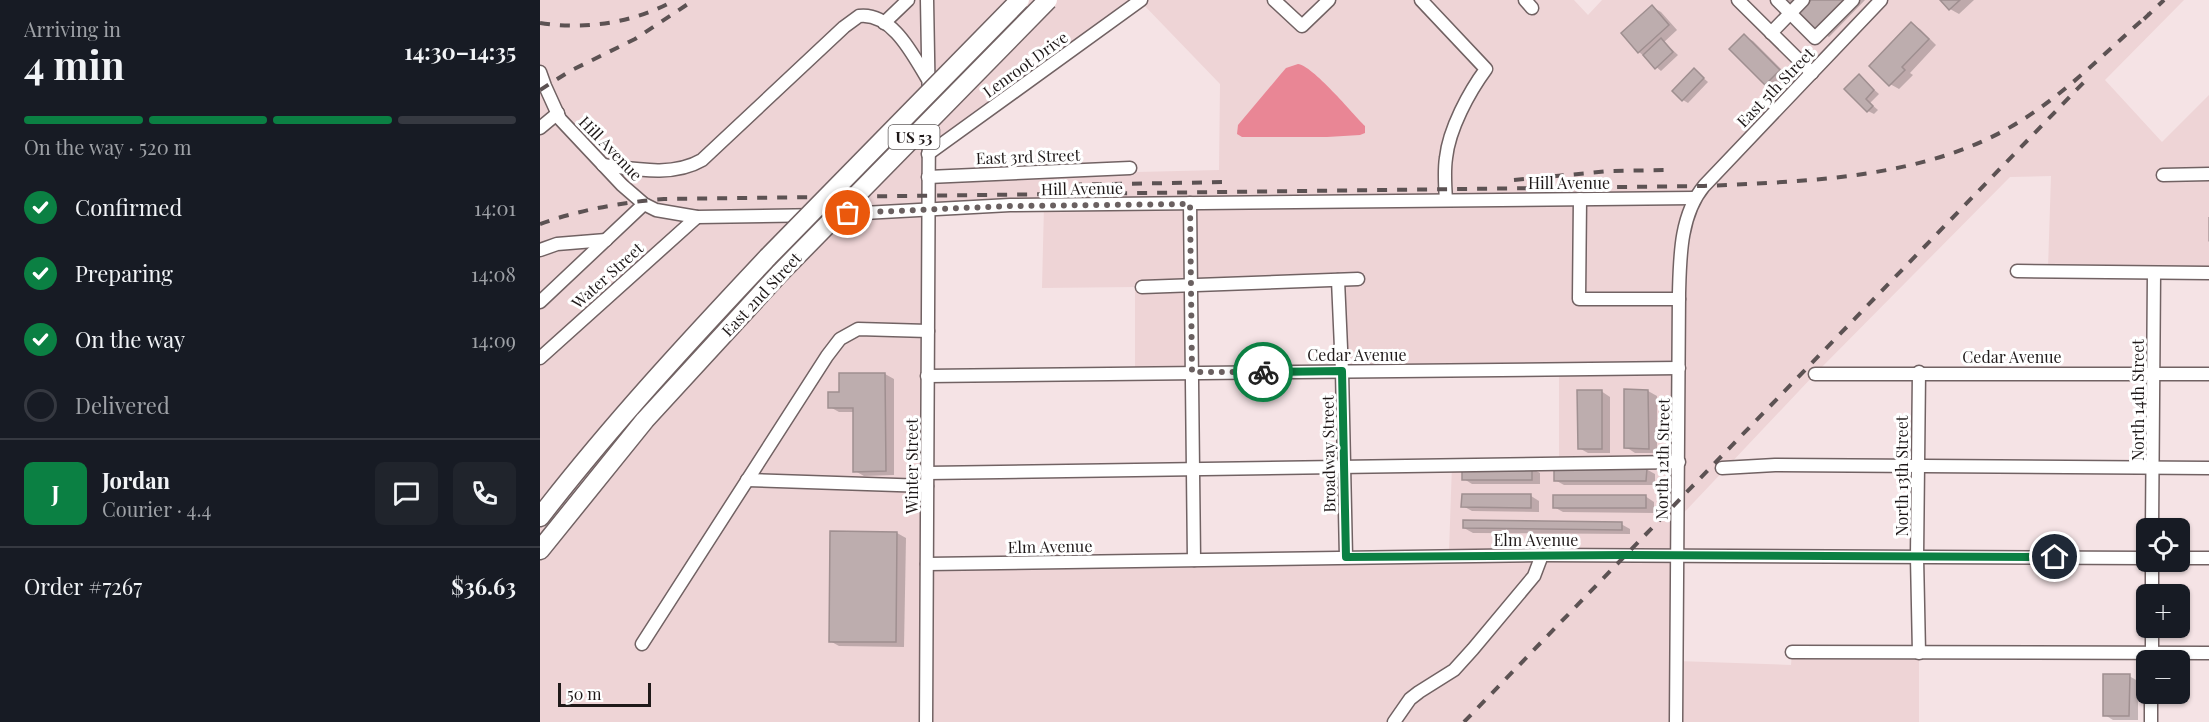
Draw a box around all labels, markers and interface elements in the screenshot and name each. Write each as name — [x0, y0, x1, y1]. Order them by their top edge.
text: Arriving in — [24, 15, 121, 42]
street label: Lenroot Drive — [978, 26, 1072, 102]
text: 14:30–14:35 — [404, 36, 516, 66]
text: 4 min — [24, 38, 125, 90]
street label: East 5th Street — [1732, 42, 1819, 131]
street label: Hill Avenue — [575, 111, 647, 185]
road number: US 53 — [888, 125, 940, 149]
text: On the way · 520 m — [24, 133, 191, 160]
street label: East 3rd Street — [975, 144, 1081, 168]
street label: Hill Avenue — [1528, 172, 1610, 193]
street label: Hill Avenue — [1041, 177, 1123, 199]
pin — [822, 187, 873, 238]
icon: check — [24, 191, 57, 224]
text: Confirmed — [75, 192, 182, 222]
text: 14:01 — [474, 194, 516, 221]
icon: bag — [831, 196, 864, 229]
street label: Water Street — [566, 237, 647, 313]
street label: East 2nd Street — [717, 247, 806, 341]
icon: check — [24, 257, 57, 290]
text: Preparing — [75, 258, 173, 288]
text: 14:08 — [471, 260, 516, 287]
icon: check — [24, 323, 57, 356]
text: On the way — [75, 324, 185, 354]
text: 14:09 — [471, 326, 516, 353]
street label: North 14th Street — [2127, 339, 2148, 461]
courier — [1233, 342, 1293, 402]
street label: Cedar Avenue — [1307, 344, 1407, 365]
street label: Cedar Avenue — [1962, 346, 2062, 367]
icon: bike — [1247, 356, 1280, 389]
text: Delivered — [75, 390, 170, 420]
street label: Broadway Street — [1316, 395, 1340, 513]
street label: North 12th Street — [1650, 398, 1674, 520]
street label: North 13th Street — [1891, 415, 1912, 536]
street label: Winter Street — [901, 418, 922, 515]
button: chat — [375, 462, 438, 525]
button: phone — [453, 462, 516, 525]
text: Jordan — [102, 465, 170, 495]
text: J — [51, 478, 60, 508]
text: Courier · 4.4 — [102, 495, 211, 522]
map controls — [2136, 518, 2190, 704]
button: locate — [2136, 518, 2190, 572]
street label: Elm Avenue — [1494, 529, 1578, 550]
pin — [2029, 531, 2080, 582]
street label: Elm Avenue — [1007, 535, 1093, 557]
icon: home — [2038, 540, 2071, 573]
text: Order #7267 — [24, 571, 142, 601]
text: $36.63 — [451, 571, 516, 601]
button: + — [2136, 584, 2190, 638]
button: − — [2136, 650, 2190, 704]
scale bar — [558, 680, 651, 708]
text: 50 m — [567, 683, 601, 704]

